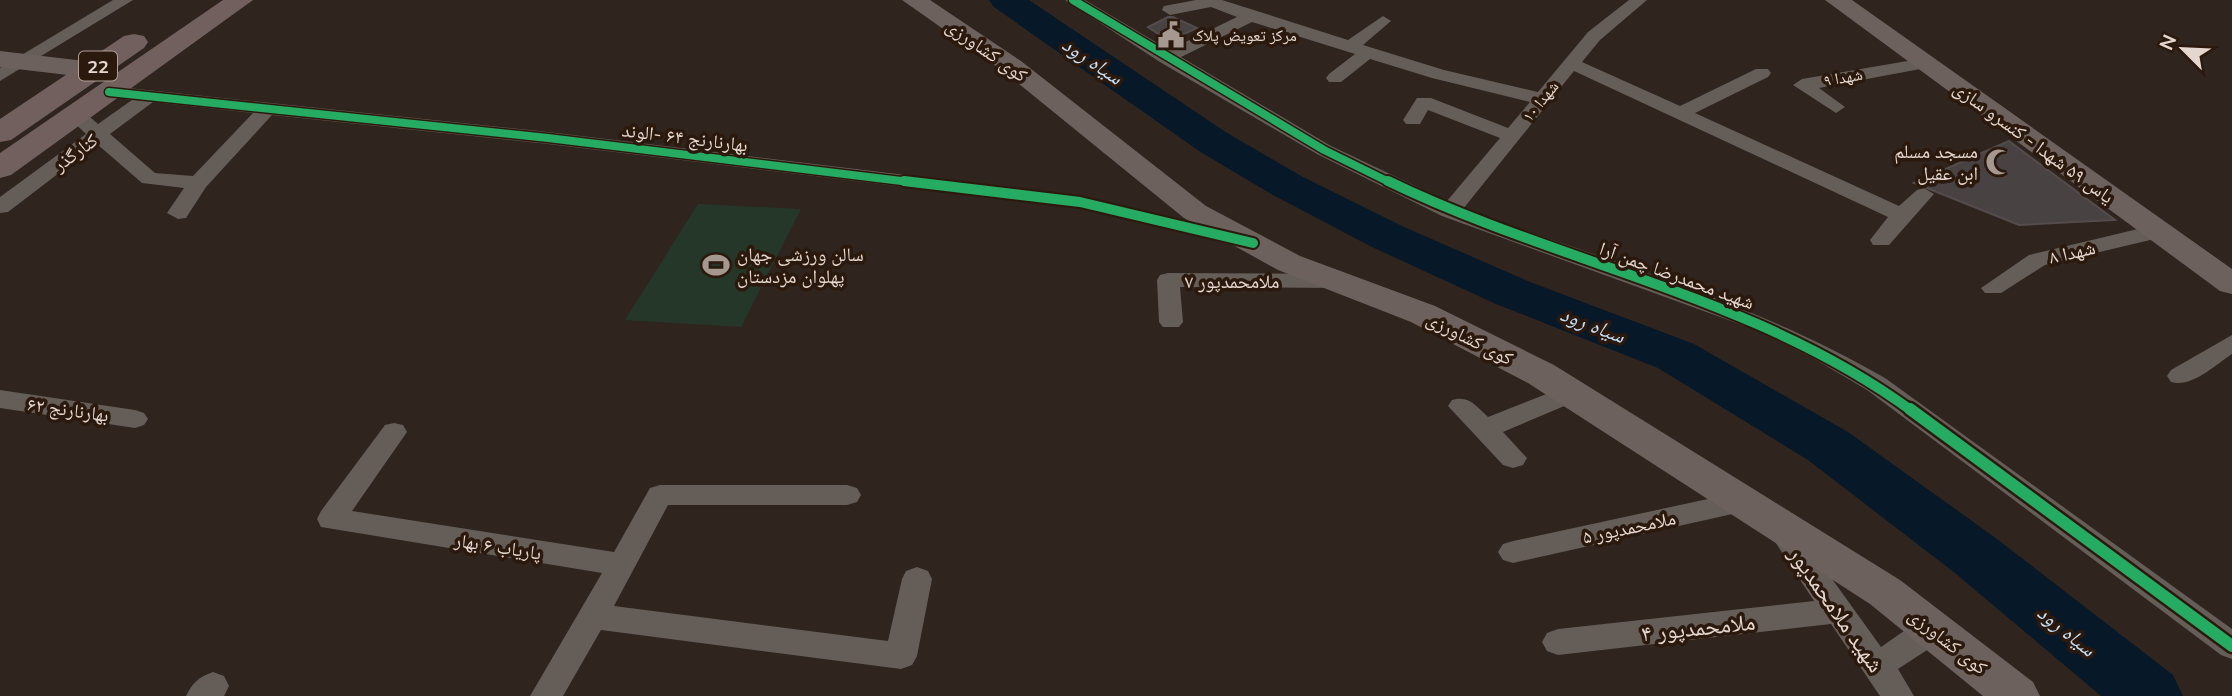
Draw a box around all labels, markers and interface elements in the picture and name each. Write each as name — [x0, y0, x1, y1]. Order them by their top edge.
street label: کوی کشاورزی — [942, 13, 1033, 87]
north arrow — [2148, 14, 2218, 84]
public building icon: مرکز تعویض پلاک — [1156, 20, 1186, 50]
place label: مرکز تعویض پلاک — [1192, 25, 1297, 46]
water label: سیاه رود — [1058, 30, 1128, 90]
text: N — [2154, 31, 2181, 54]
road number: 22 — [79, 52, 117, 80]
street label: شهدا ۹ — [1822, 64, 1864, 90]
street label: یاس ۵۹ شهدا - کنسرو سازی — [1949, 76, 2119, 208]
street label: شهدا ۱۰ — [1518, 77, 1562, 125]
street label: بهارنارنج ۶۴ -الوند — [621, 117, 749, 158]
street label: کنارگذر — [47, 128, 102, 177]
place label: مسجد مسلم ابن عقیل — [1894, 139, 1978, 185]
mosque icon: مسجد مسلم ابن عقیل — [1984, 147, 2014, 177]
street label: شهدا ۸ — [2047, 235, 2097, 269]
street label: شهید محمدرضا چمن آرا — [1596, 236, 1758, 314]
place label: سالن ورزشی جهان پهلوان مزدستان — [737, 242, 864, 288]
sports icon: سالن ورزشی جهان پهلوان مزدستان — [701, 250, 731, 280]
street label: ملامحمدپور ۷ — [1185, 269, 1279, 293]
water label: سیاه رود — [1557, 300, 1629, 348]
street label: کوی کشاورزی — [1423, 306, 1517, 370]
street label: بهارنارنج ۶۲ — [26, 391, 110, 428]
street label: ملامحمدپور ۵ — [1580, 505, 1678, 549]
street label: پاریاب ۶ بهار — [452, 527, 543, 565]
street label: شهید ملامحمدپور — [1782, 540, 1891, 678]
water label: سیاه رود — [2033, 599, 2101, 661]
street label: کوی کشاورزی — [1904, 603, 1993, 679]
street label: ملامحمدپور ۴ — [1640, 607, 1757, 648]

